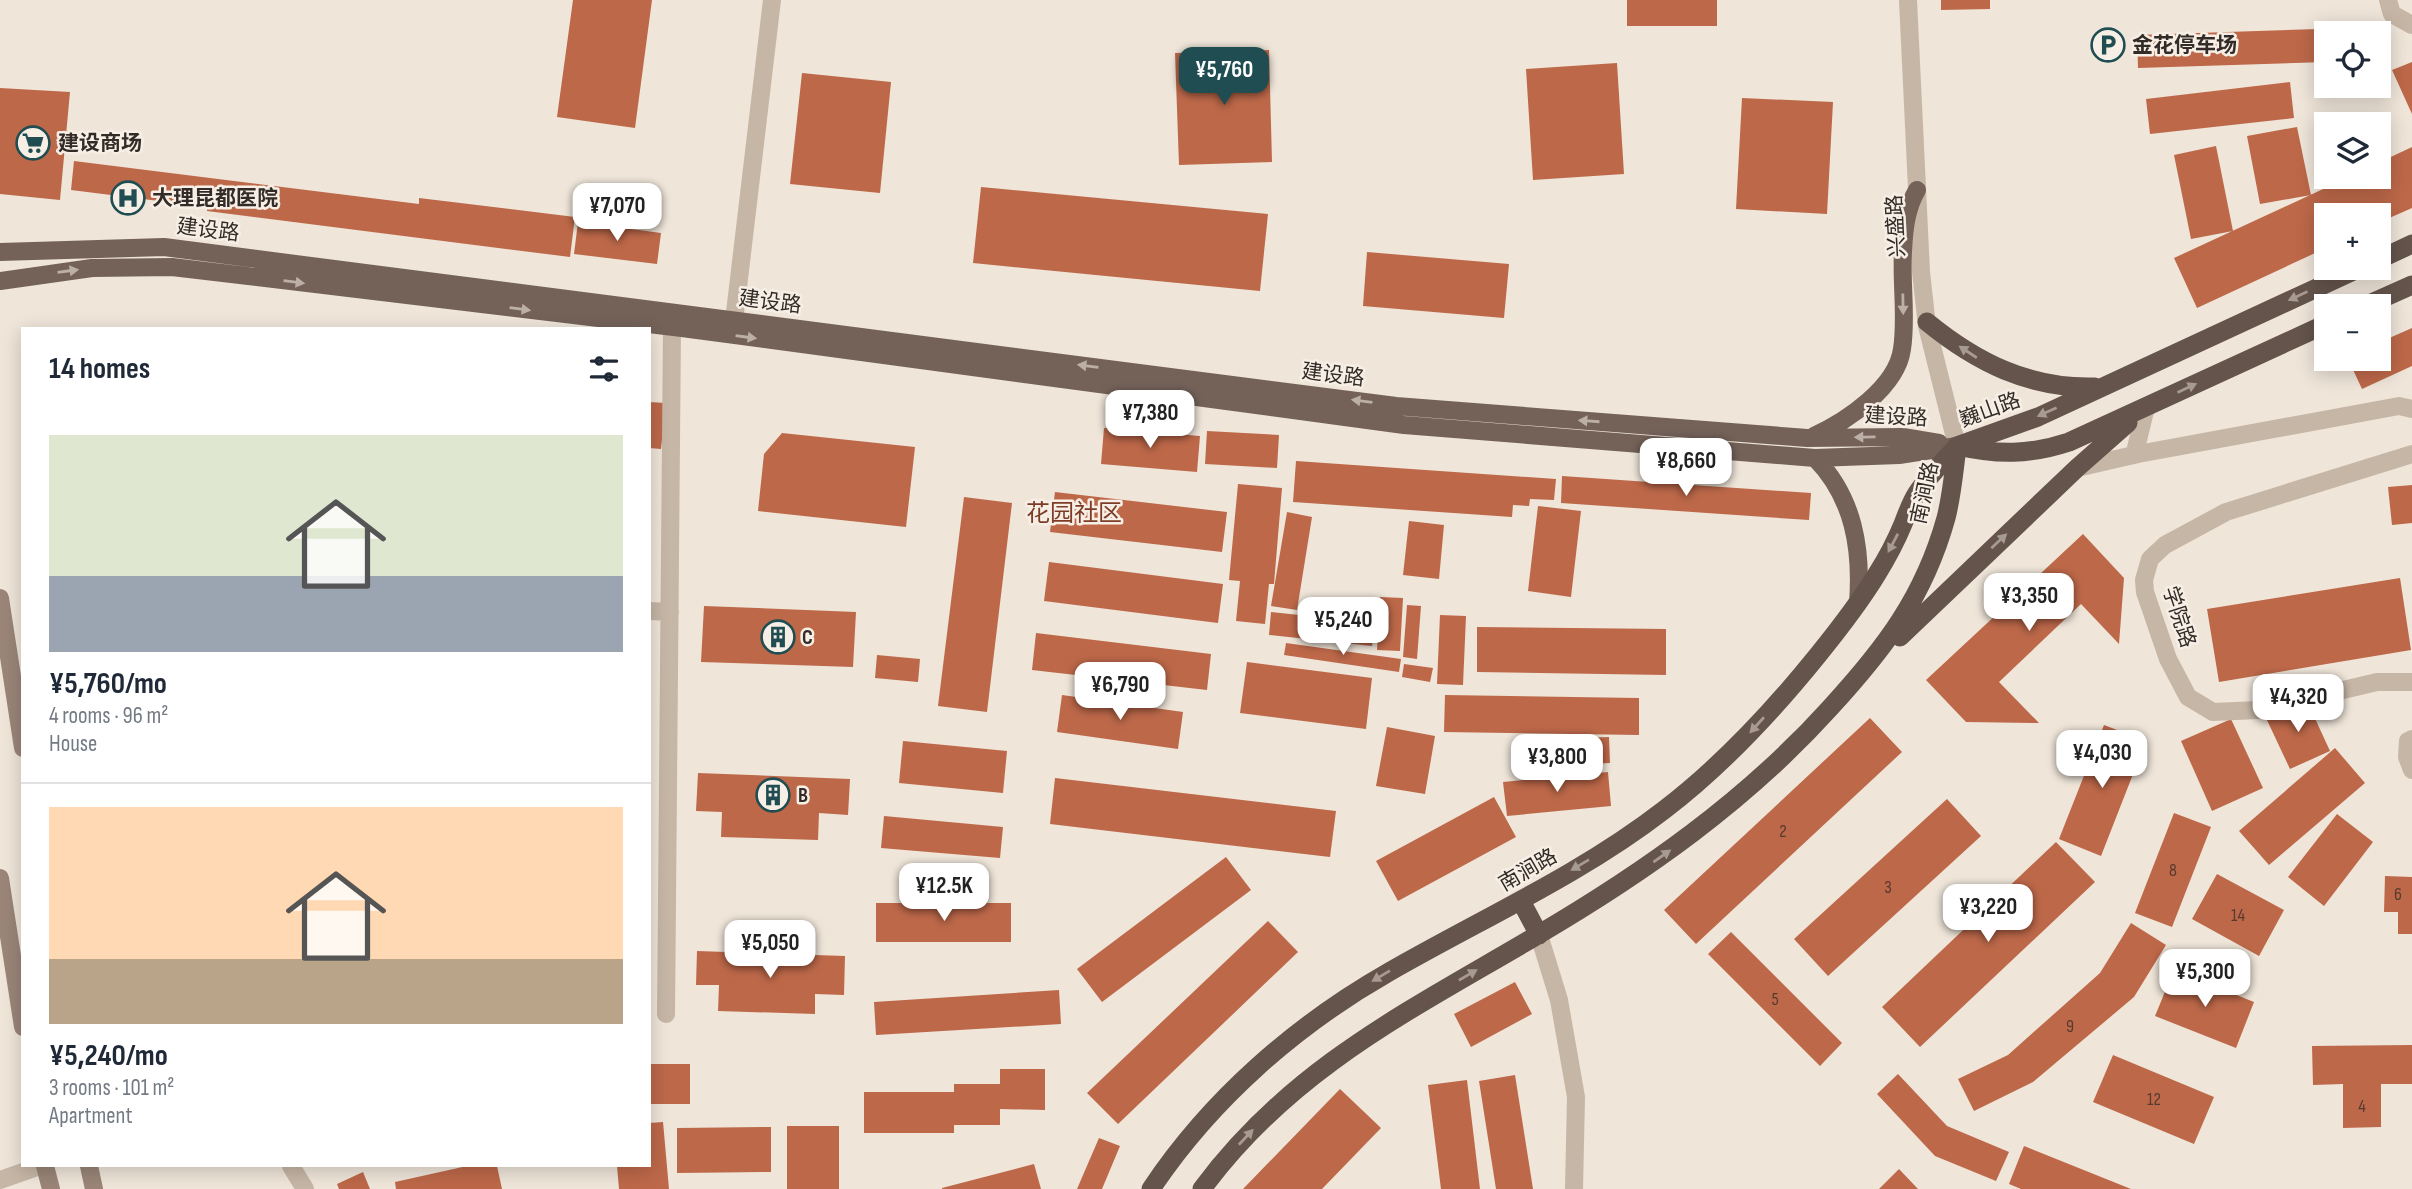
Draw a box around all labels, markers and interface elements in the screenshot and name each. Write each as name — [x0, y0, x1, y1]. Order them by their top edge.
map controls — [2314, 21, 2391, 371]
button: locate — [2314, 21, 2391, 98]
parking icon: 金花停车场 — [2089, 26, 2127, 64]
place label: 金花停车场 — [2132, 33, 2237, 58]
pin: ¥5,760 — [1167, 48, 1281, 107]
text: ¥5,760 — [1195, 56, 1253, 84]
button: layers — [2314, 112, 2391, 189]
supermarket icon: 建设商场 — [14, 124, 52, 162]
place label: 建设商场 — [58, 131, 142, 156]
hospital icon: 大理昆都医院 — [109, 179, 147, 217]
pin: ¥7,070 — [560, 184, 674, 243]
place label: 大理昆都医院 — [152, 186, 278, 211]
text: ¥7,070 — [589, 192, 645, 220]
street label: 兴盛路 — [1882, 194, 1910, 258]
button: + — [2314, 203, 2391, 280]
street label: 建设路 — [175, 214, 241, 246]
one-way arrow — [57, 266, 79, 277]
one-way arrow — [283, 276, 305, 287]
street label: 建设路 — [737, 286, 803, 318]
one-way arrow — [2288, 291, 2309, 302]
one-way arrow — [1897, 294, 1909, 316]
button: − — [2314, 294, 2391, 371]
one-way arrow — [509, 303, 531, 314]
one-way arrow — [735, 332, 757, 343]
one-way arrow — [1958, 346, 1977, 359]
icon: filters — [585, 350, 623, 388]
text: 14 homes — [49, 351, 150, 387]
street label: 建设路 — [1300, 359, 1366, 391]
one-way arrow — [1077, 361, 1099, 372]
one-way arrow — [2177, 382, 2197, 394]
street label: 巍山路 — [1956, 387, 2024, 433]
pin: ¥7,380 — [1093, 391, 1207, 450]
one-way arrow — [1351, 396, 1373, 407]
text: ¥7,380 — [1121, 399, 1179, 427]
street label: 建设路 — [1864, 403, 1928, 431]
one-way arrow — [2037, 407, 2058, 418]
one-way arrow — [1578, 415, 1600, 426]
one-way arrow — [1853, 432, 1875, 443]
pin: ¥8,660 — [1629, 438, 1743, 498]
text: ¥8,660 — [1656, 447, 1716, 475]
street label: 南涧路 — [1906, 460, 1944, 526]
icon: home — [273, 481, 399, 607]
district label: 花园社区 — [1026, 499, 1122, 528]
one-way arrow — [1888, 534, 1900, 554]
one-way arrow — [1990, 534, 2007, 550]
pin: ¥3,350 — [1972, 574, 2086, 633]
text: ¥3,350 — [2000, 582, 2058, 610]
street label: 学院路 — [2157, 583, 2201, 651]
pin: ¥5,240 — [1286, 598, 1400, 657]
text: ¥5,240 — [1314, 606, 1372, 634]
building icon: C — [759, 618, 797, 656]
place label: C — [802, 625, 813, 650]
pin: ¥6,790 — [1063, 662, 1177, 722]
text: ¥5,760/mo — [49, 666, 167, 702]
text: ¥6,790 — [1091, 671, 1149, 699]
pin: ¥4,320 — [2241, 674, 2355, 734]
text: ¥4,320 — [2269, 683, 2327, 711]
text: 4 rooms · 96 m² — [49, 702, 168, 730]
one-way arrow — [1750, 716, 1766, 733]
text: House — [49, 730, 97, 758]
pin: ¥4,030 — [2045, 730, 2159, 790]
pin: ¥3,800 — [1500, 734, 1614, 794]
text: ¥4,030 — [2072, 739, 2132, 767]
text: ¥3,800 — [1527, 743, 1587, 771]
building icon: B — [754, 776, 792, 814]
place label: B — [798, 783, 808, 808]
house number: 2 — [1779, 821, 1787, 842]
street label: 南涧路 — [1494, 843, 1562, 897]
one-way arrow — [1653, 849, 1671, 863]
icon: home — [273, 853, 399, 979]
one-way arrow — [1570, 859, 1589, 872]
house number: 8 — [2169, 860, 2177, 881]
pin: ¥12.5K — [887, 864, 1001, 923]
text: ¥12.5K — [915, 872, 973, 900]
house number: 3 — [1884, 877, 1892, 898]
pin: ¥3,220 — [1931, 884, 2045, 944]
house number: 6 — [2394, 884, 2402, 905]
text: ¥3,220 — [1959, 893, 2017, 921]
house number: 14 — [2231, 905, 2245, 926]
pin: ¥5,050 — [713, 920, 827, 980]
text: ¥5,050 — [740, 929, 800, 957]
pin: ¥5,300 — [2148, 950, 2262, 1009]
text: ¥5,300 — [2175, 958, 2235, 986]
one-way arrow — [1459, 969, 1478, 981]
one-way arrow — [1372, 970, 1391, 983]
house number: 5 — [1771, 989, 1779, 1010]
house number: 9 — [2066, 1016, 2074, 1037]
text: ¥5,240/mo — [49, 1038, 168, 1074]
text: 3 rooms · 101 m² — [49, 1074, 174, 1102]
house number: 12 — [2147, 1089, 2161, 1110]
house number: 4 — [2358, 1096, 2366, 1117]
text: Apartment — [49, 1102, 133, 1130]
one-way arrow — [1237, 1129, 1253, 1146]

